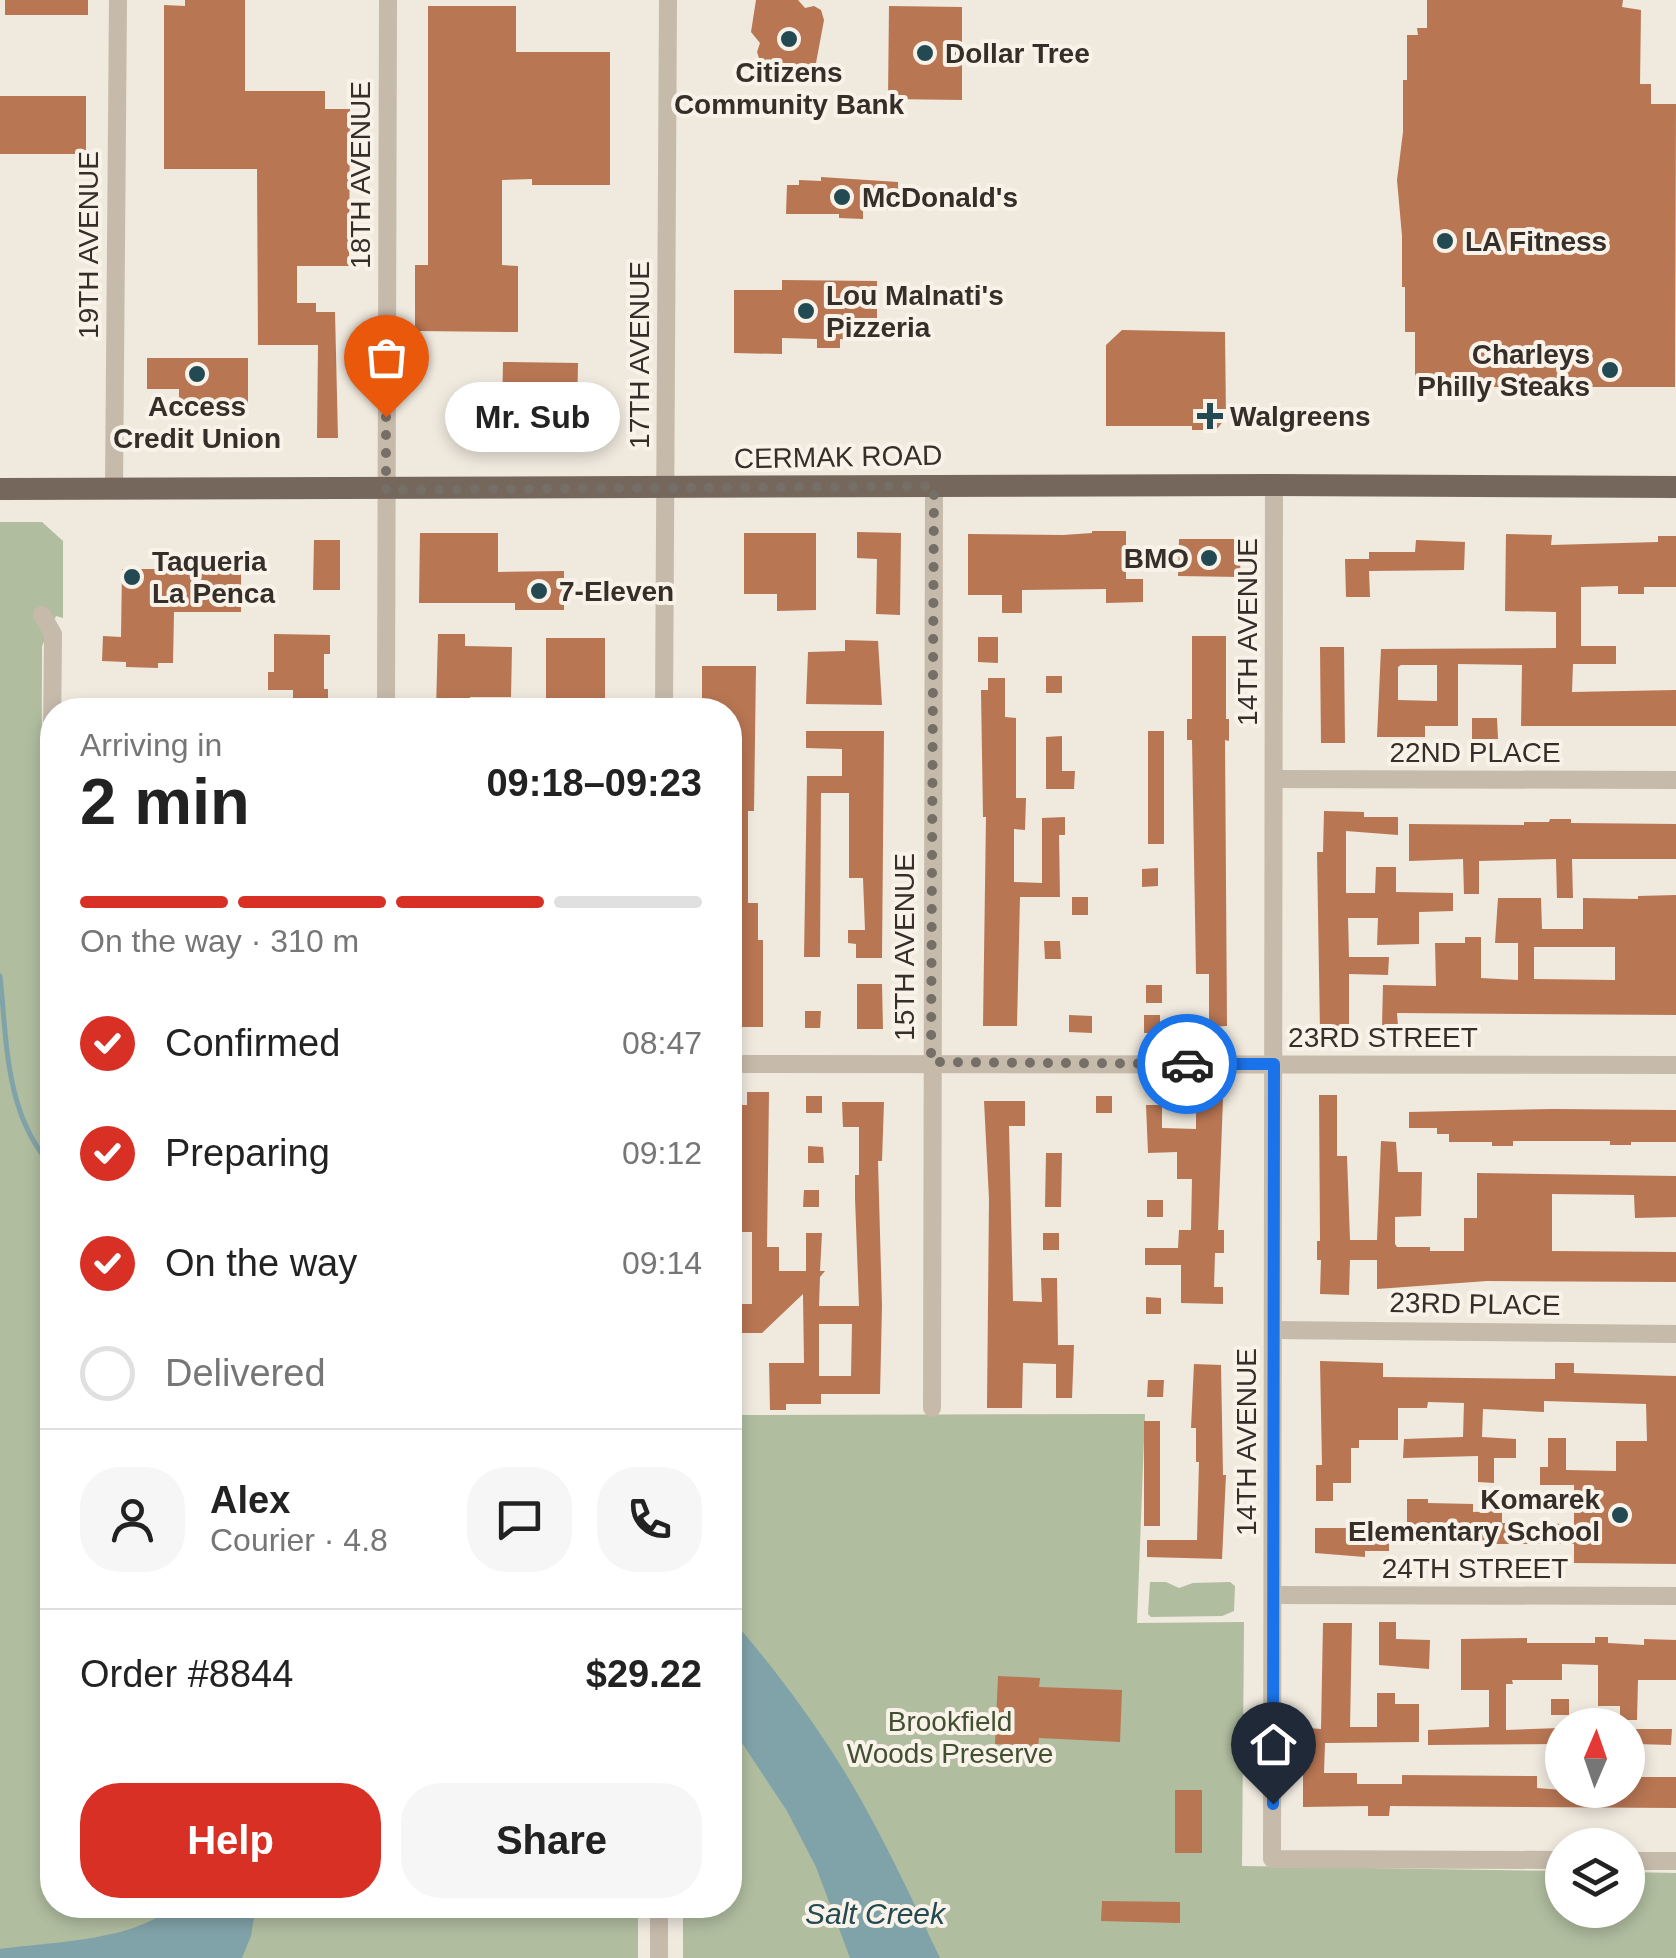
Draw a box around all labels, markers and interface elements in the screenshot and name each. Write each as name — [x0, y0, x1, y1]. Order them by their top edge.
marker: Citizens Community Bank — [778, 28, 800, 50]
place label: Dollar Tree — [945, 38, 1090, 69]
marker: Dollar Tree — [914, 42, 936, 64]
place label: Citizens Community Bank — [674, 57, 905, 120]
street label: 18TH AVENUE — [345, 81, 376, 269]
street label: 19TH AVENUE — [73, 151, 104, 339]
place label: McDonald's — [862, 182, 1018, 213]
marker: McDonald's — [831, 186, 853, 208]
place label: LA Fitness — [1465, 226, 1607, 257]
marker: LA Fitness — [1434, 230, 1456, 252]
street label: 17TH AVENUE — [624, 261, 655, 449]
place label: Lou Malnati's Pizzeria — [826, 280, 1004, 343]
marker: Lou Malnati's Pizzeria — [795, 300, 817, 322]
pin — [344, 315, 429, 418]
icon: bag — [359, 330, 414, 385]
place label: Charleys Philly Steaks — [1417, 339, 1590, 402]
marker: Charleys Philly Steaks — [1599, 359, 1621, 381]
marker: Access Credit Union — [186, 363, 208, 385]
callout: Mr. Sub — [446, 382, 621, 452]
place label: Access Credit Union — [113, 391, 281, 454]
text: Mr. Sub — [475, 399, 590, 435]
place label: Walgreens — [1230, 401, 1371, 432]
marker: Walgreens — [1199, 405, 1221, 427]
street label: CERMAK ROAD — [734, 440, 942, 474]
street label: 14TH AVENUE — [1232, 538, 1263, 726]
place label: BMO — [1124, 543, 1189, 574]
place label: Taqueria La Penca — [152, 546, 275, 609]
marker: BMO — [1198, 547, 1220, 569]
marker: Taqueria La Penca — [121, 566, 143, 588]
place label: 7-Eleven — [559, 576, 674, 607]
marker: 7-Eleven — [528, 580, 550, 602]
text: Arriving in — [80, 727, 222, 763]
street label: 22ND PLACE — [1389, 737, 1561, 768]
text: 09:18–09:23 — [486, 762, 702, 804]
text: 2 min — [80, 765, 250, 838]
street label: 15TH AVENUE — [889, 853, 920, 1041]
text: On the way · 310 m — [80, 923, 359, 959]
courier — [1137, 1014, 1237, 1114]
icon: check — [80, 1016, 135, 1071]
text: Confirmed — [165, 1022, 340, 1064]
street label: 23RD STREET — [1288, 1022, 1478, 1053]
text: 08:47 — [622, 1025, 702, 1061]
icon: car — [1160, 1037, 1215, 1092]
icon: check — [80, 1126, 135, 1181]
text: Preparing — [165, 1132, 330, 1174]
text: 09:12 — [622, 1135, 702, 1171]
icon: check — [80, 1236, 135, 1291]
text: On the way — [165, 1242, 357, 1284]
text: 09:14 — [622, 1245, 702, 1281]
street label: 23RD PLACE — [1389, 1287, 1561, 1321]
street label: 14TH AVENUE — [1231, 1348, 1262, 1536]
text: Delivered — [165, 1352, 326, 1394]
button: person — [80, 1467, 185, 1572]
button: chat — [467, 1467, 572, 1572]
button: phone — [597, 1467, 702, 1572]
text: Alex — [210, 1479, 290, 1521]
place label: Komarek Elementary School — [1348, 1484, 1600, 1547]
marker: Komarek Elementary School — [1609, 1504, 1631, 1526]
text: Courier · 4.8 — [210, 1522, 388, 1558]
street label: 24TH STREET — [1382, 1553, 1568, 1584]
text: Order #8844 — [80, 1653, 293, 1695]
text: $29.22 — [586, 1653, 702, 1695]
pin — [1231, 1702, 1316, 1805]
park label: Brookfield Woods Preserve — [847, 1706, 1053, 1769]
north arrow — [1545, 1708, 1645, 1808]
map controls — [1545, 1708, 1645, 1928]
icon: home — [1246, 1717, 1301, 1772]
button: Help — [80, 1783, 381, 1898]
button: Share — [401, 1783, 702, 1898]
button: layers — [1545, 1828, 1645, 1928]
water label: Salt Creek — [805, 1897, 947, 1930]

